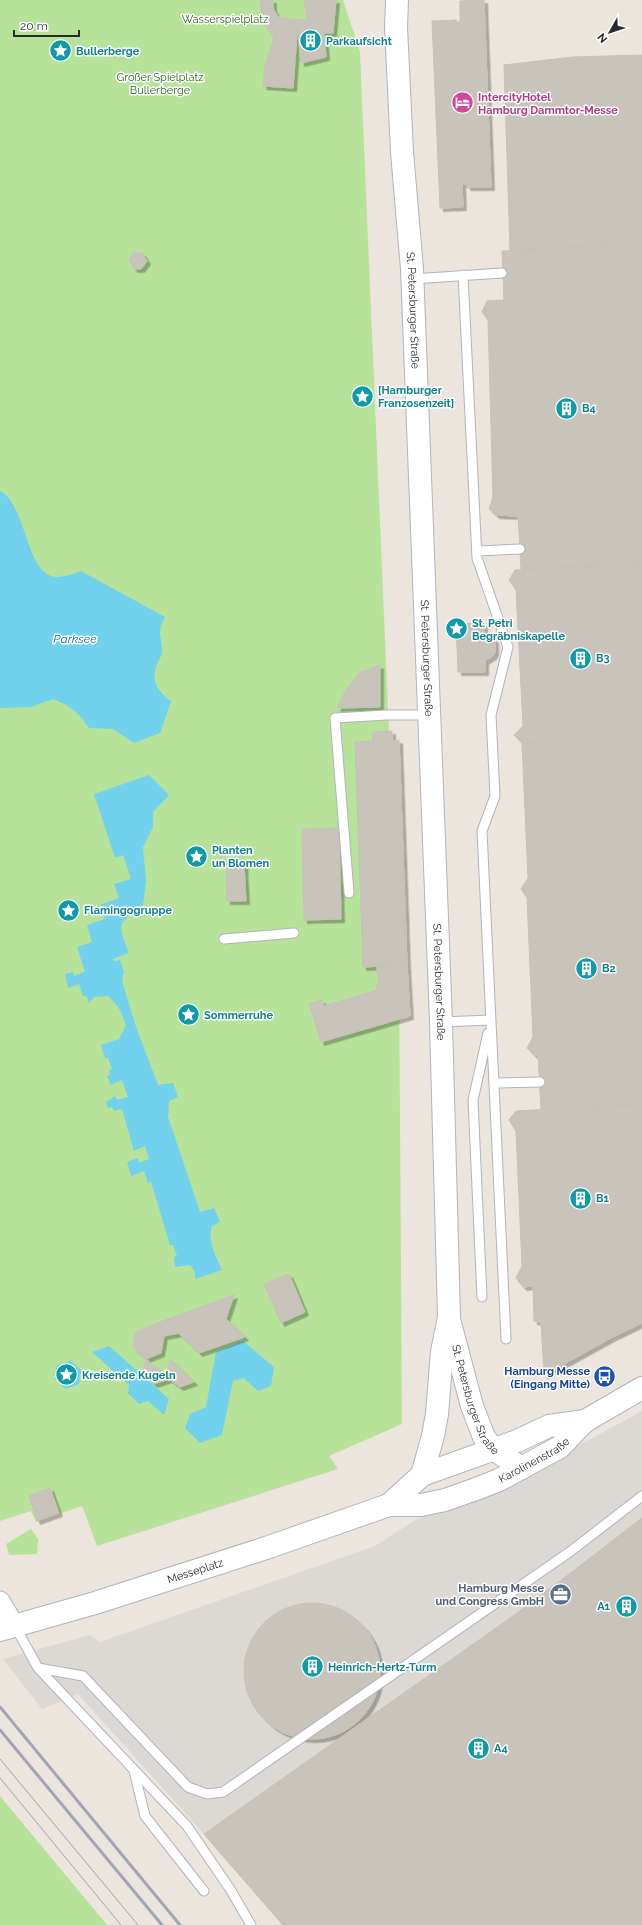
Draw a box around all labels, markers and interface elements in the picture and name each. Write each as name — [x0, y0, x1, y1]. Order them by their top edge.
scale bar — [14, 12, 79, 38]
north arrow — [590, 12, 630, 52]
park label: Wasserspielplatz — [182, 13, 269, 26]
text: 20 m — [20, 19, 48, 33]
building icon: Parkaufsicht — [298, 28, 324, 54]
text: N — [595, 31, 610, 45]
place label: Parkaufsicht — [326, 35, 393, 48]
place icon: Bullerberge — [47, 38, 73, 64]
place label: Bullerberge — [76, 45, 140, 58]
park label: Großer Spielplatz Bullerberge — [116, 71, 204, 97]
hotel icon: IntercityHotel Hamburg Dammtor-Messe — [449, 90, 475, 116]
place label: IntercityHotel Hamburg Dammtor-Messe — [478, 91, 618, 117]
street label: St. Petersburger Straße — [404, 251, 422, 370]
place icon: [Hamburger Franzosenzeit] — [350, 383, 376, 409]
place label: [Hamburger Franzosenzeit] — [378, 384, 454, 410]
building icon: B4 — [553, 395, 579, 421]
place label: B4 — [582, 402, 596, 415]
street label: St. Petersburger Straße — [418, 599, 435, 717]
place icon: St. Petri Begräbniskapelle — [444, 616, 470, 642]
place label: St. Petri Begräbniskapelle — [472, 617, 565, 643]
water label: Parksee — [53, 632, 97, 646]
building icon: B3 — [568, 645, 594, 671]
place label: B3 — [596, 652, 610, 665]
place icon: Planten un Blomen — [184, 843, 210, 869]
place label: Planten un Blomen — [212, 844, 270, 870]
place icon: Flamingogruppe — [56, 897, 82, 923]
place label: Flamingogruppe — [84, 904, 172, 917]
street label: St. Petersburger Straße — [430, 923, 448, 1041]
building icon: B2 — [573, 955, 599, 981]
place label: B2 — [602, 962, 616, 975]
place icon: Sommerruhe — [176, 1002, 202, 1028]
place label: Sommerruhe — [204, 1009, 273, 1022]
building icon: B1 — [568, 1185, 594, 1211]
place label: B1 — [596, 1192, 609, 1205]
street label: St. Petersburger Straße — [449, 1343, 501, 1458]
place icon: Kreisende Kugeln — [54, 1362, 80, 1388]
bus stop icon: Hamburg Messe (Eingang Mitte) — [592, 1364, 618, 1390]
place label: Hamburg Messe (Eingang Mitte) — [504, 1365, 591, 1391]
place label: Kreisende Kugeln — [82, 1369, 176, 1382]
street label: Karolinenstraße — [497, 1435, 573, 1486]
street label: Messeplatz — [166, 1556, 225, 1586]
office icon: Hamburg Messe und Congress GmbH — [547, 1581, 573, 1607]
place label: Hamburg Messe und Congress GmbH — [435, 1582, 544, 1608]
building icon: A1 — [613, 1593, 639, 1619]
place label: A1 — [597, 1600, 611, 1613]
building icon: Heinrich-Hertz-Turm — [299, 1654, 325, 1680]
place label: Heinrich-Hertz-Turm — [328, 1661, 437, 1674]
building icon: A4 — [465, 1735, 491, 1761]
place label: A4 — [494, 1742, 508, 1755]

